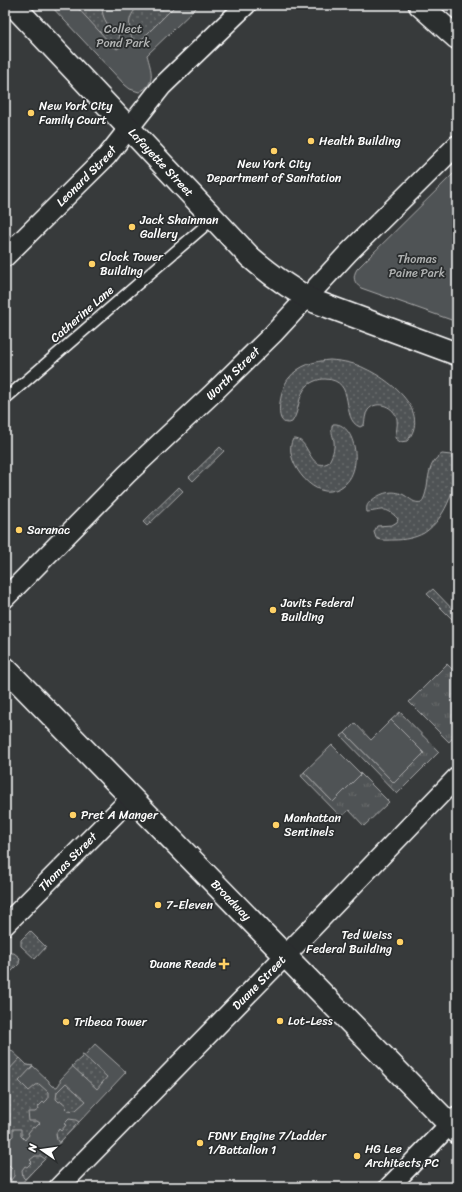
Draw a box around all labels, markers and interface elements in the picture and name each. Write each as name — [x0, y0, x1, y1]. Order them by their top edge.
park label: Collect Pond Park — [96, 18, 150, 54]
place label: New York City Family Court — [39, 95, 113, 131]
marker: New York City Family Court — [26, 108, 36, 118]
street label: Lafayette Street — [123, 122, 199, 202]
place label: Health Building — [319, 130, 401, 152]
marker: Health Building — [306, 136, 316, 146]
street label: Leonard Street — [51, 139, 123, 212]
marker: New York City Department of Sanitation — [269, 146, 279, 156]
place label: New York City Department of Sanitation — [207, 153, 342, 189]
place label: Jack Shainman Gallery — [139, 209, 219, 245]
marker: Jack Shainman Gallery — [127, 222, 137, 232]
place label: Clock Tower Building — [100, 246, 164, 282]
park label: Thomas Paine Park — [389, 248, 445, 284]
marker: Clock Tower Building — [87, 259, 97, 269]
street label: Catherine Lane — [45, 280, 119, 348]
street label: Worth Street — [200, 340, 266, 406]
place label: Saranac — [27, 519, 70, 541]
marker: Saranac — [14, 525, 24, 535]
place label: Javits Federal Building — [280, 592, 355, 628]
marker: Javits Federal Building — [268, 605, 278, 615]
place label: Pret A Manger — [81, 804, 159, 826]
place label: Manhattan Sentinels — [284, 807, 342, 843]
marker: Pret A Manger — [68, 810, 78, 820]
marker: Manhattan Sentinels — [271, 820, 281, 830]
street label: Thomas Street — [33, 826, 103, 897]
street label: Broadway — [205, 874, 257, 927]
place label: 7-Eleven — [166, 894, 213, 916]
marker: 7-Eleven — [153, 900, 163, 910]
place label: Ted Weiss Federal Building — [306, 924, 392, 960]
marker: Ted Weiss Federal Building — [395, 937, 405, 947]
street label: Duane Street — [227, 950, 291, 1015]
place label: Duane Reade — [149, 953, 216, 975]
marker: Duane Reade — [219, 959, 229, 969]
place label: Lot-Less — [288, 1010, 333, 1032]
place label: Tribeca Tower — [74, 1011, 148, 1033]
marker: Lot-Less — [275, 1016, 285, 1026]
marker: Tribeca Tower — [61, 1017, 71, 1027]
place label: FDNY Engine 7/Ladder 1/Battalion 1 — [208, 1125, 327, 1161]
north arrow — [22, 1130, 62, 1170]
marker: FDNY Engine 7/Ladder 1/Battalion 1 — [195, 1138, 205, 1148]
place label: HG Lee Architects PC — [364, 1138, 440, 1174]
text: N — [22, 1142, 43, 1155]
marker: HG Lee Architects PC — [352, 1151, 362, 1161]

